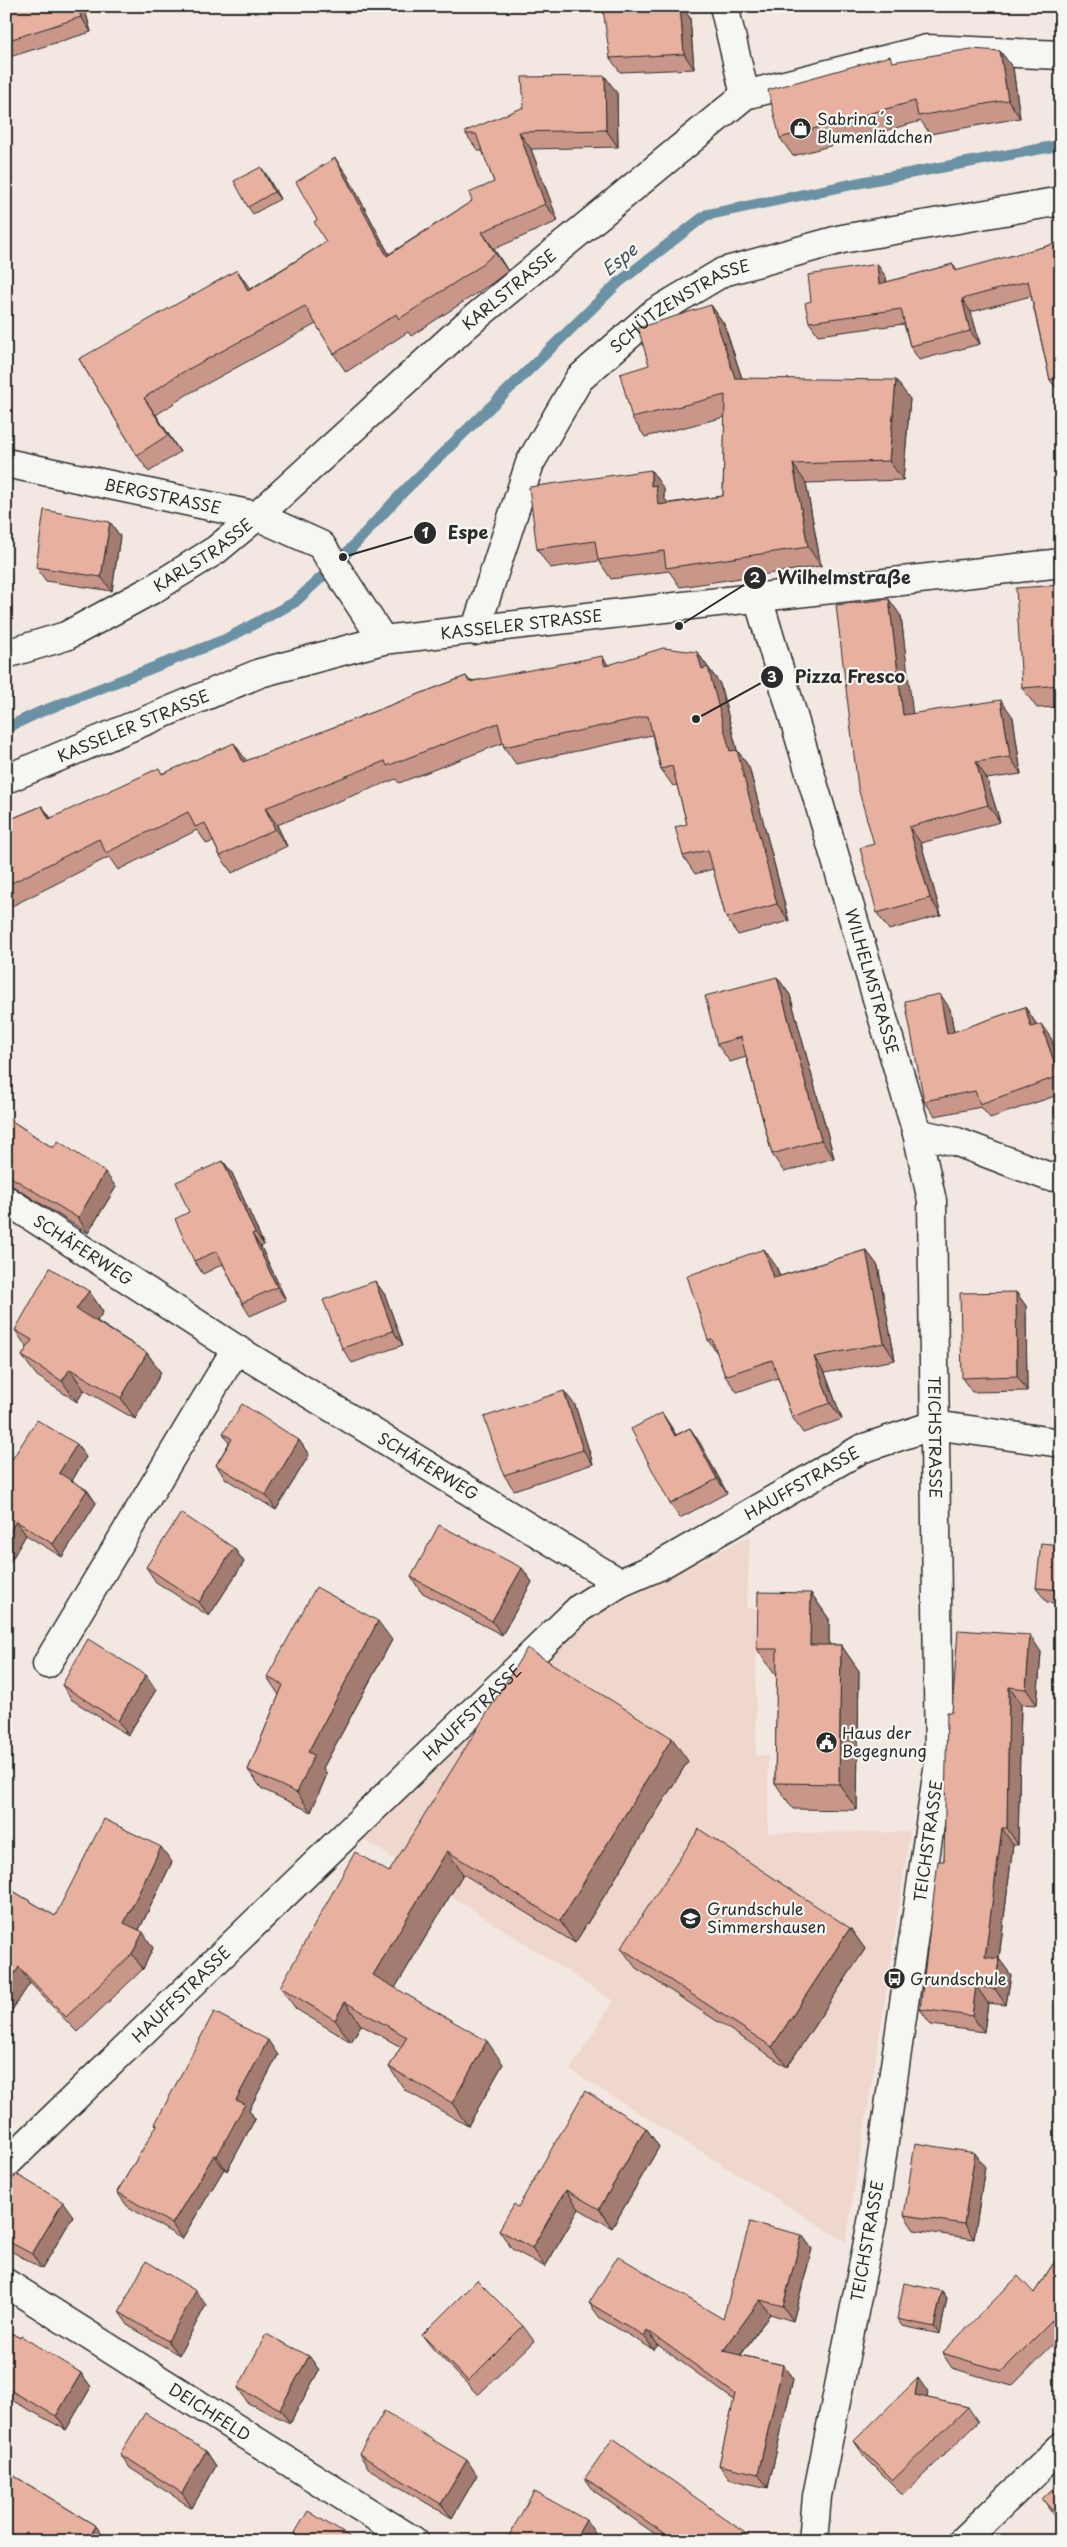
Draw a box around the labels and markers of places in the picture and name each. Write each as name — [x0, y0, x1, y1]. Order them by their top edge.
place label: Sabrina´s Blumenlädchen — [817, 106, 933, 148]
shop icon: Sabrina´s Blumenlädchen — [789, 116, 813, 140]
callout: Espe — [413, 517, 498, 550]
callout: Wilhelmstraße — [742, 561, 921, 594]
callout: Pizza Fresco — [759, 660, 916, 693]
place label: Haus der Begegnung — [842, 1720, 927, 1762]
public building icon: Haus der Begegnung — [814, 1730, 838, 1754]
place label: Grundschule Simmershausen — [707, 1896, 826, 1938]
school or university icon: Grundschule Simmershausen — [679, 1906, 703, 1930]
place label: Grundschule — [910, 1966, 1007, 1990]
bus stop icon: Grundschule — [882, 1967, 906, 1991]

